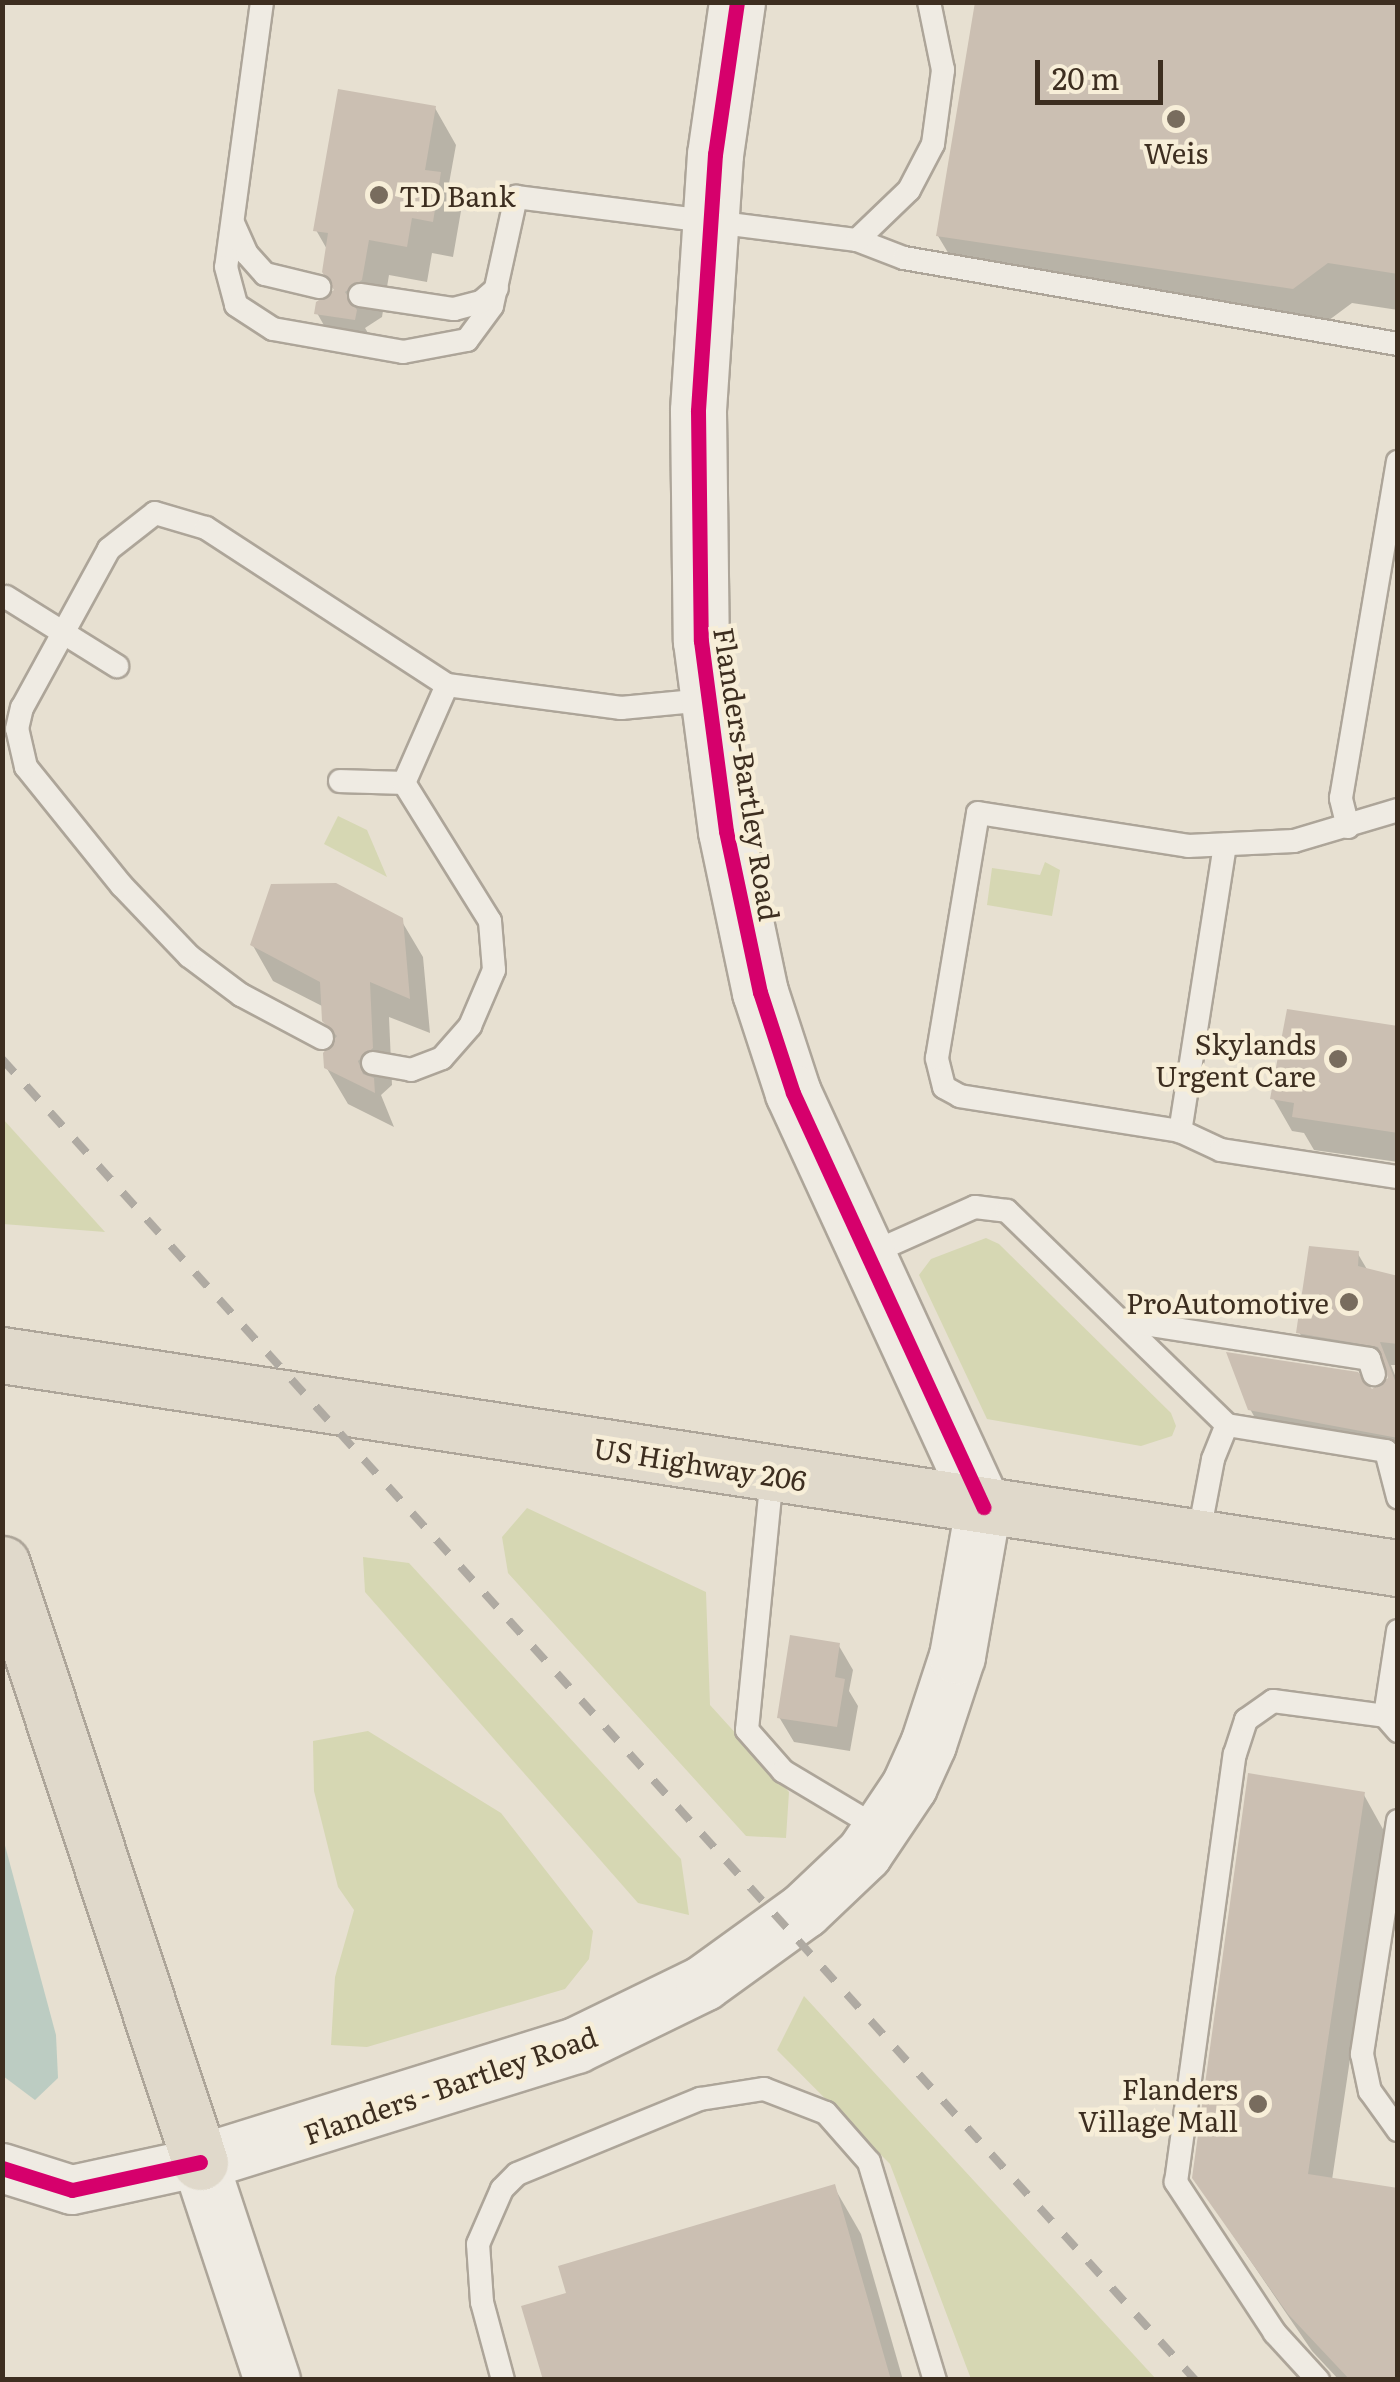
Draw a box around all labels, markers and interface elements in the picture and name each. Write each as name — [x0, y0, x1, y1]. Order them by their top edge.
scale bar — [1040, 40, 1168, 102]
text: 20 m — [1052, 55, 1120, 99]
marker: Weis — [1165, 108, 1187, 130]
place label: Weis — [1144, 135, 1208, 169]
place label: TD Bank — [399, 178, 516, 212]
marker: TD Bank — [368, 184, 390, 206]
street label: Flanders-Bartley Road — [708, 625, 788, 923]
place label: Skylands Urgent Care — [1155, 1026, 1316, 1092]
marker: Skylands Urgent Care — [1325, 1046, 1351, 1072]
place label: ProAutomotive — [1126, 1285, 1329, 1319]
marker: ProAutomotive — [1338, 1291, 1360, 1313]
street label: US Highway 206 — [591, 1430, 809, 1496]
street label: Flanders - Bartley Road — [299, 2018, 601, 2150]
place label: Flanders Village Mall — [1078, 2071, 1238, 2137]
marker: Flanders Village Mall — [1247, 2093, 1269, 2115]

